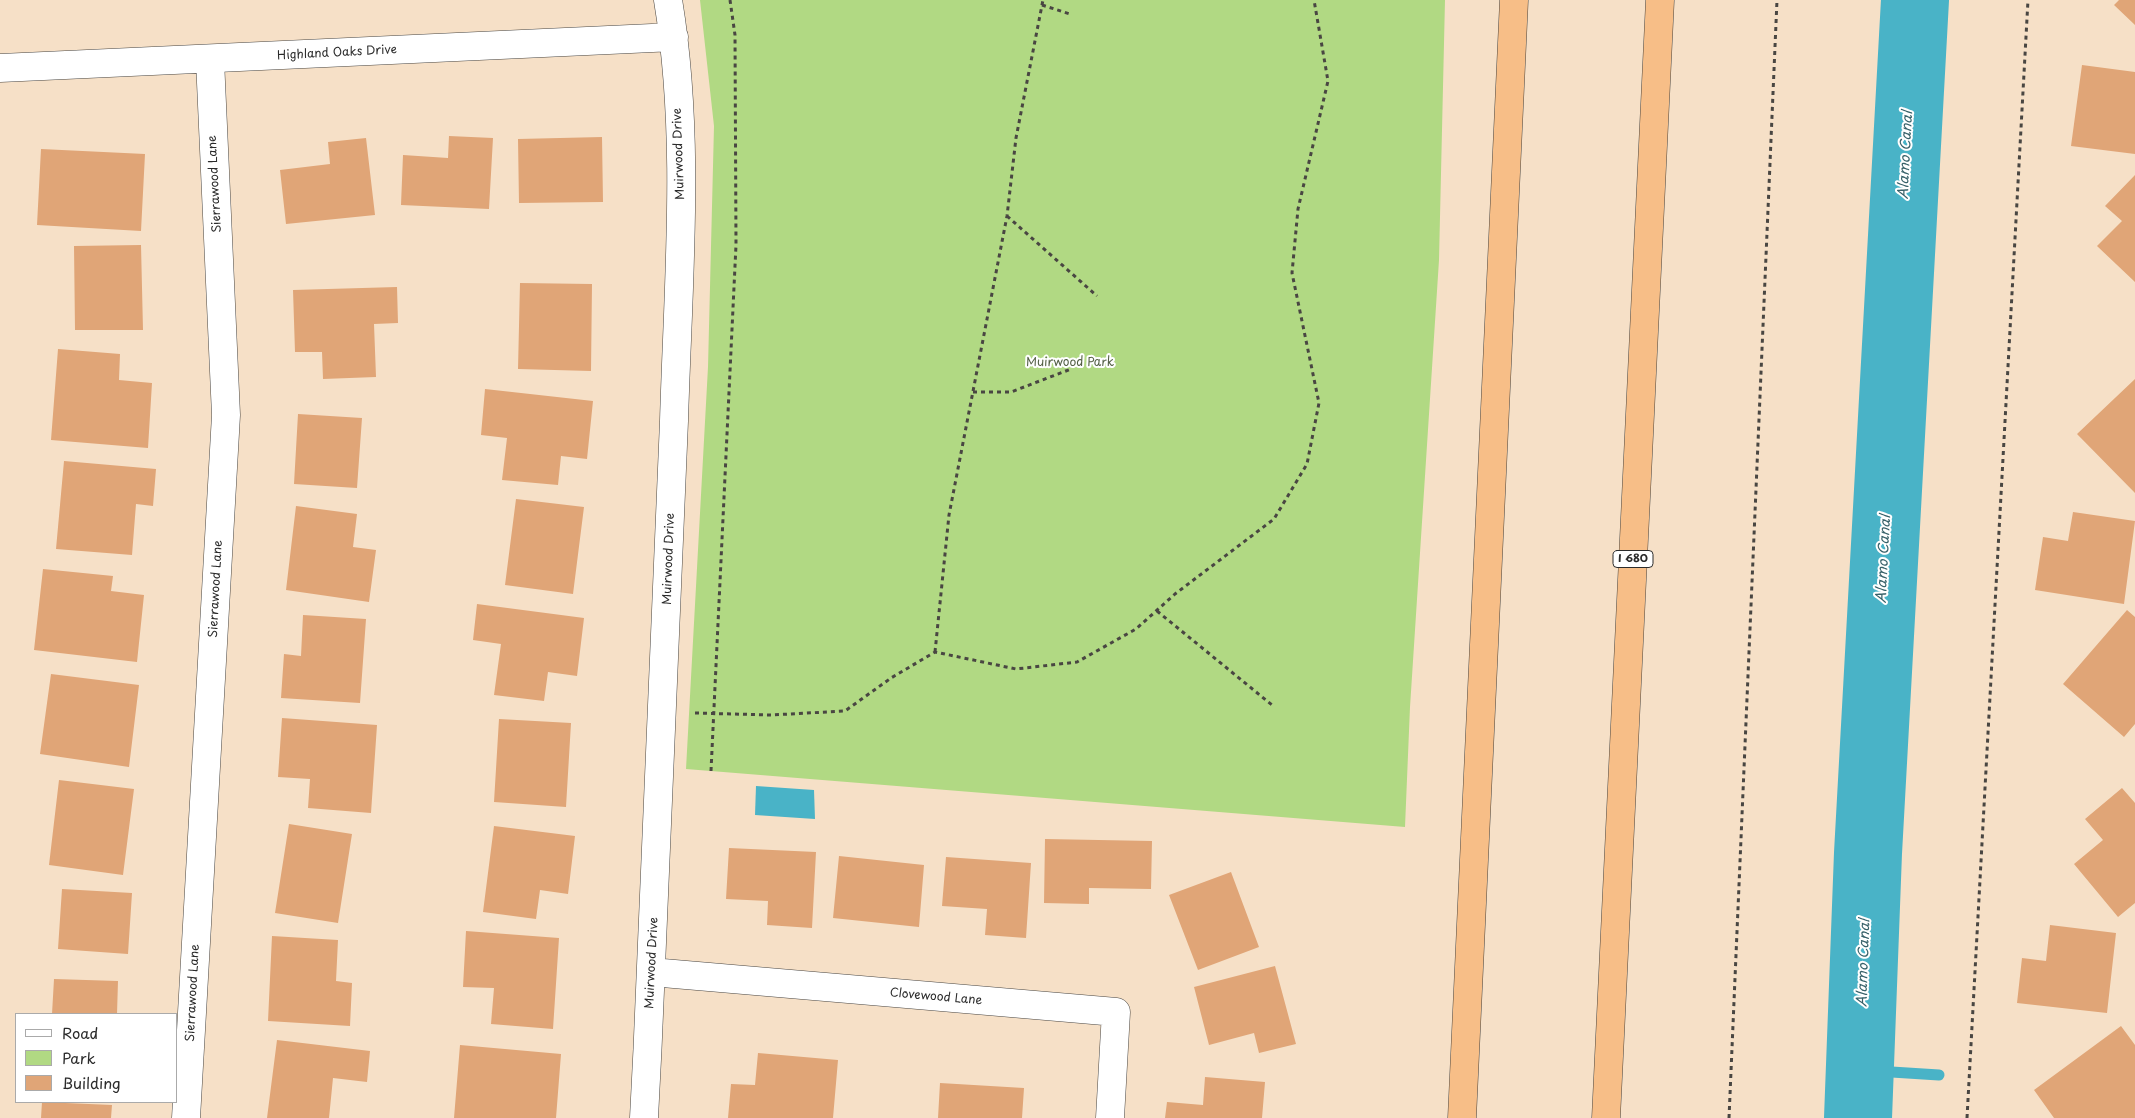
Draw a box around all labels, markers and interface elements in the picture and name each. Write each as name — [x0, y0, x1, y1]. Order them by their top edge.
street label: Highland Oaks Drive — [277, 43, 397, 63]
street label: Muirwood Drive — [670, 108, 688, 200]
water label: Alamo Canal — [1895, 111, 1917, 199]
street label: Sierrawood Lane — [205, 135, 225, 233]
park label: Muirwood Park — [1026, 356, 1114, 370]
street label: Muirwood Drive — [660, 513, 678, 605]
water label: Alamo Canal — [1873, 515, 1895, 603]
street label: Sierrawood Lane — [206, 540, 226, 638]
road number: I 680 — [1613, 550, 1653, 568]
street label: Muirwood Drive — [642, 917, 662, 1009]
water label: Alamo Canal — [1854, 919, 1874, 1007]
street label: Sierrawood Lane — [183, 944, 203, 1042]
street label: Clovewood Lane — [889, 986, 983, 1008]
legend — [15, 1013, 178, 1103]
text: Road — [62, 1021, 98, 1044]
text: Park — [62, 1046, 96, 1069]
text: Building — [62, 1071, 121, 1094]

